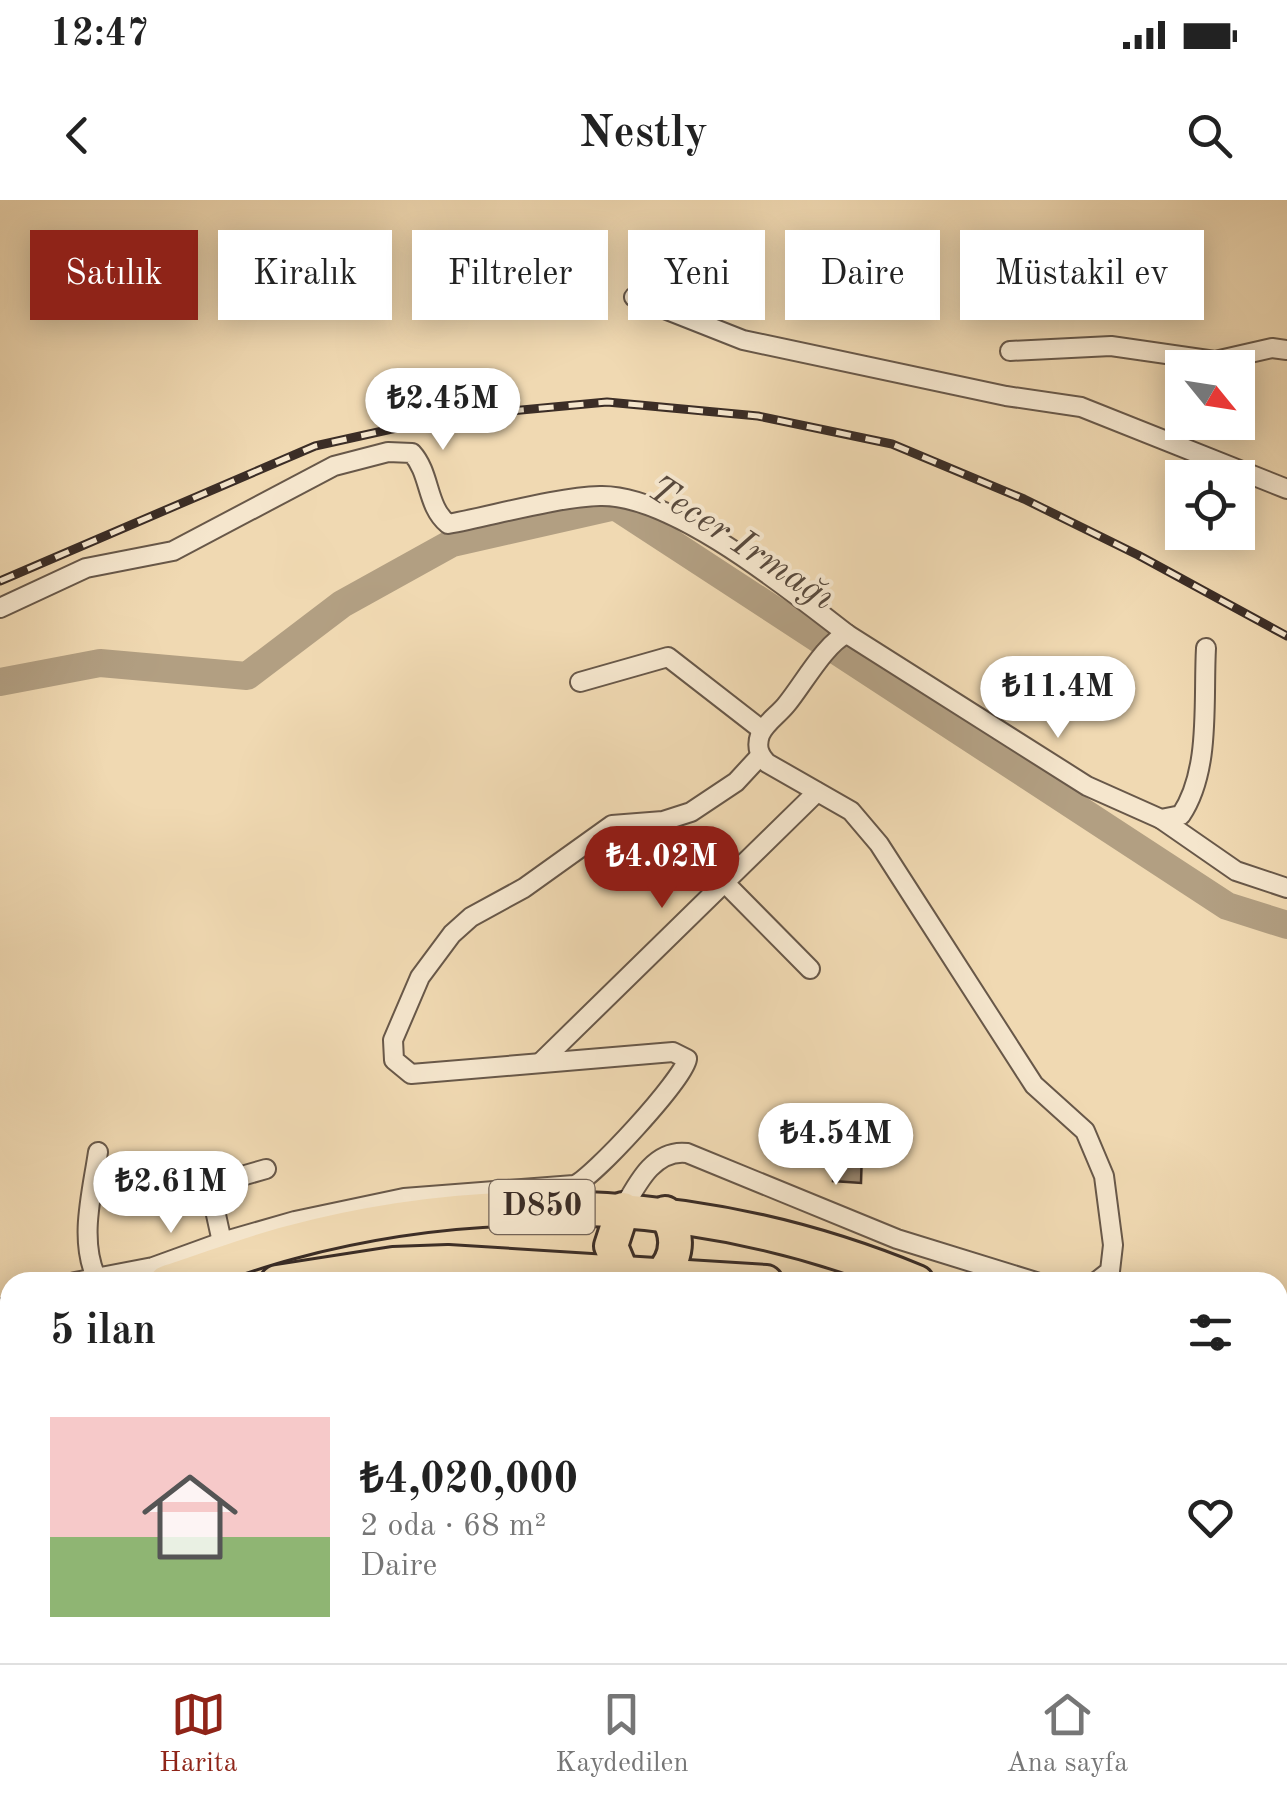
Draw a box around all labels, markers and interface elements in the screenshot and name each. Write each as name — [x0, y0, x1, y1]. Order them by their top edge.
text: 12:47 — [50, 16, 149, 54]
icon: back — [50, 108, 105, 163]
icon: search — [1182, 108, 1237, 163]
text: Nestly — [579, 112, 708, 157]
chip: Satılık — [30, 230, 198, 320]
chip: Kiralık — [218, 230, 392, 320]
chip: Filtreler — [412, 230, 608, 320]
chip: Yeni — [628, 230, 765, 320]
chip: Daire — [785, 230, 940, 320]
chip: Müstakil ev — [960, 230, 1204, 320]
north arrow — [1165, 350, 1255, 440]
map controls — [1165, 350, 1255, 550]
pin: ₺2.45M — [362, 368, 524, 453]
text: ₺2.45M — [387, 384, 499, 416]
button: locate — [1165, 460, 1255, 550]
water label: Tecer Irmağı — [641, 470, 841, 618]
pin: ₺11.4M — [977, 656, 1139, 741]
text: ₺11.4M — [1002, 672, 1114, 704]
pin: ₺4.02M — [581, 826, 743, 911]
text: ₺4.02M — [606, 842, 718, 874]
pin: ₺4.54M — [755, 1103, 917, 1188]
text: ₺4.54M — [780, 1119, 892, 1151]
pin: ₺2.61M — [90, 1151, 252, 1236]
text: ₺2.61M — [115, 1167, 227, 1199]
road number: D850 — [490, 1180, 594, 1234]
icon: filters — [1183, 1305, 1238, 1360]
text: 5 ilan — [50, 1311, 156, 1353]
icon: home — [130, 1457, 250, 1577]
text: ₺4,020,000 — [360, 1460, 578, 1502]
icon: heart — [1183, 1490, 1238, 1545]
text: 2 oda · 68 m² — [360, 1511, 546, 1543]
text: Daire — [360, 1551, 437, 1583]
tab: Harita — [159, 1687, 237, 1782]
tab: Kaydedilen — [555, 1687, 689, 1782]
tab: Ana sayfa — [1006, 1687, 1128, 1782]

